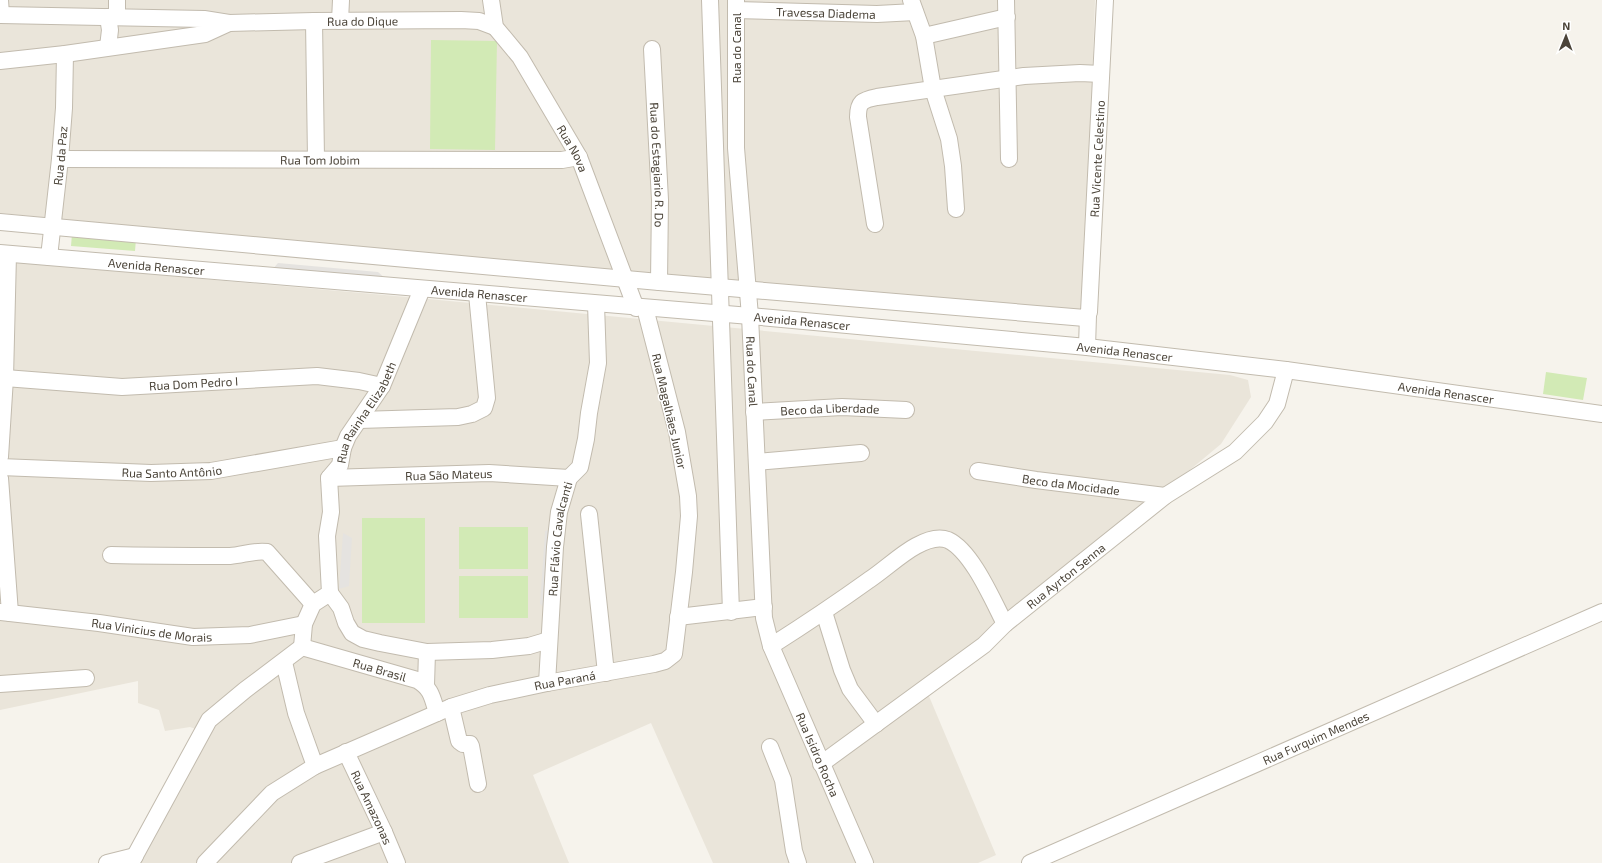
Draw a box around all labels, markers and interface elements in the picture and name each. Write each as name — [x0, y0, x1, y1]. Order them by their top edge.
street label: Travessa Diadema — [776, 4, 876, 21]
street label: Rua do Canal — [729, 12, 743, 83]
street label: Rua do Dique — [327, 13, 398, 28]
north arrow — [1546, 16, 1586, 56]
text: N — [1562, 19, 1570, 32]
street label: Rua Vicente Celestino — [1087, 100, 1107, 218]
street label: Rua do Estagiario R. Do — [648, 102, 667, 228]
street label: Rua Nova — [555, 122, 591, 174]
street label: Rua da Paz — [50, 125, 70, 186]
street label: Rua Tom Jobim — [280, 152, 360, 167]
street label: Avenida Renascer — [108, 255, 205, 277]
street label: Avenida Renascer — [431, 282, 528, 304]
street label: Avenida Renascer — [753, 309, 851, 332]
street label: Rua do Canal — [744, 336, 761, 407]
street label: Avenida Renascer — [1076, 339, 1174, 364]
street label: Rua Magalhães Junior — [650, 352, 690, 470]
street label: Rua Rainha Elizabeth — [333, 359, 398, 464]
street label: Rua Dom Pedro I — [149, 373, 238, 392]
street label: Avenida Renascer — [1397, 379, 1495, 406]
street label: Beco da Liberdade — [780, 400, 880, 417]
street label: Rua Santo Antônio — [121, 462, 223, 480]
street label: Rua São Mateus — [405, 466, 493, 483]
street label: Beco da Mocidade — [1021, 471, 1121, 497]
street label: Rua Flávio Cavalcanti — [545, 480, 575, 597]
street label: Rua Ayrton Senna — [1023, 540, 1108, 611]
street label: Rua Vinicius de Morais — [91, 615, 213, 644]
street label: Rua Brasil — [351, 655, 409, 684]
street label: Rua Paraná — [533, 668, 597, 693]
street label: Rua Furquim Mendes — [1260, 708, 1371, 767]
street label: Rua Isidro Rocha — [794, 710, 842, 799]
street label: Rua Amazonas — [349, 768, 395, 846]

